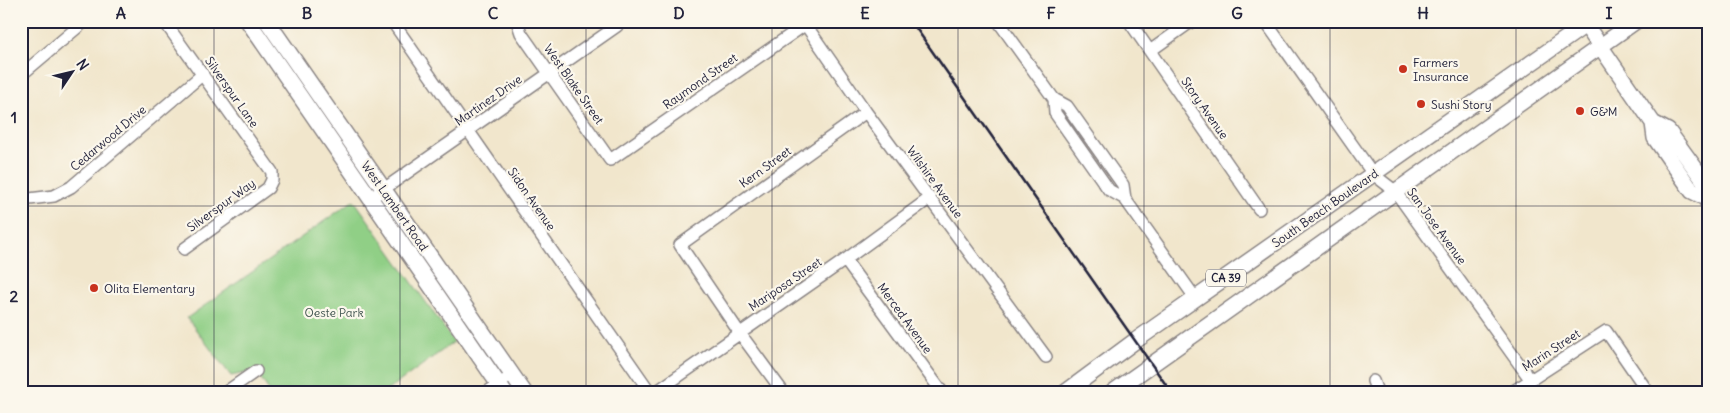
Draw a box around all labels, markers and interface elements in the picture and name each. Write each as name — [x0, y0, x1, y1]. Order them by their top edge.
text: A — [116, 3, 126, 23]
text: B — [302, 3, 313, 23]
text: C — [488, 3, 499, 23]
text: D — [673, 3, 685, 23]
text: E — [860, 3, 870, 23]
text: F — [1046, 3, 1056, 23]
text: G — [1231, 3, 1243, 23]
text: H — [1417, 3, 1429, 23]
text: I — [1606, 3, 1613, 23]
street label: West Blake Street — [541, 41, 607, 127]
north arrow — [48, 48, 98, 98]
street label: Raymond Street — [660, 50, 740, 112]
street label: Silverspur Lane — [202, 54, 262, 130]
text: N — [72, 55, 93, 74]
place label: Farmers Insurance — [1413, 55, 1469, 84]
marker: Farmers Insurance — [1397, 63, 1409, 75]
street label: Martinez Drive — [452, 71, 524, 129]
street label: Story Avenue — [1178, 74, 1232, 142]
place label: Sushi Story — [1431, 97, 1492, 112]
marker: Sushi Story — [1415, 98, 1427, 110]
street label: Cedarwood Drive — [67, 102, 149, 174]
place label: G&M — [1590, 104, 1618, 119]
marker: G&M — [1574, 105, 1586, 117]
text: 1 — [11, 107, 17, 127]
street label: Kern Street — [736, 143, 794, 191]
street label: Wilshire Avenue — [904, 143, 966, 221]
street label: West Lambert Road — [358, 158, 432, 254]
street label: Sidon Avenue — [505, 165, 559, 233]
street label: South Beach Boulevard — [1269, 166, 1381, 250]
street label: Silverspur Way — [184, 175, 258, 235]
street label: San Jose Avenue — [1404, 185, 1470, 267]
street label: Mariposa Street — [746, 254, 824, 314]
road number: CA 39 — [1206, 270, 1246, 286]
street label: Merced Avenue — [874, 280, 936, 356]
place label: Olita Elementary — [104, 281, 195, 296]
marker: Olita Elementary — [88, 282, 100, 294]
text: 2 — [10, 286, 19, 306]
park label: Oeste Park — [304, 305, 364, 320]
street label: Marin Street — [1519, 326, 1583, 374]

